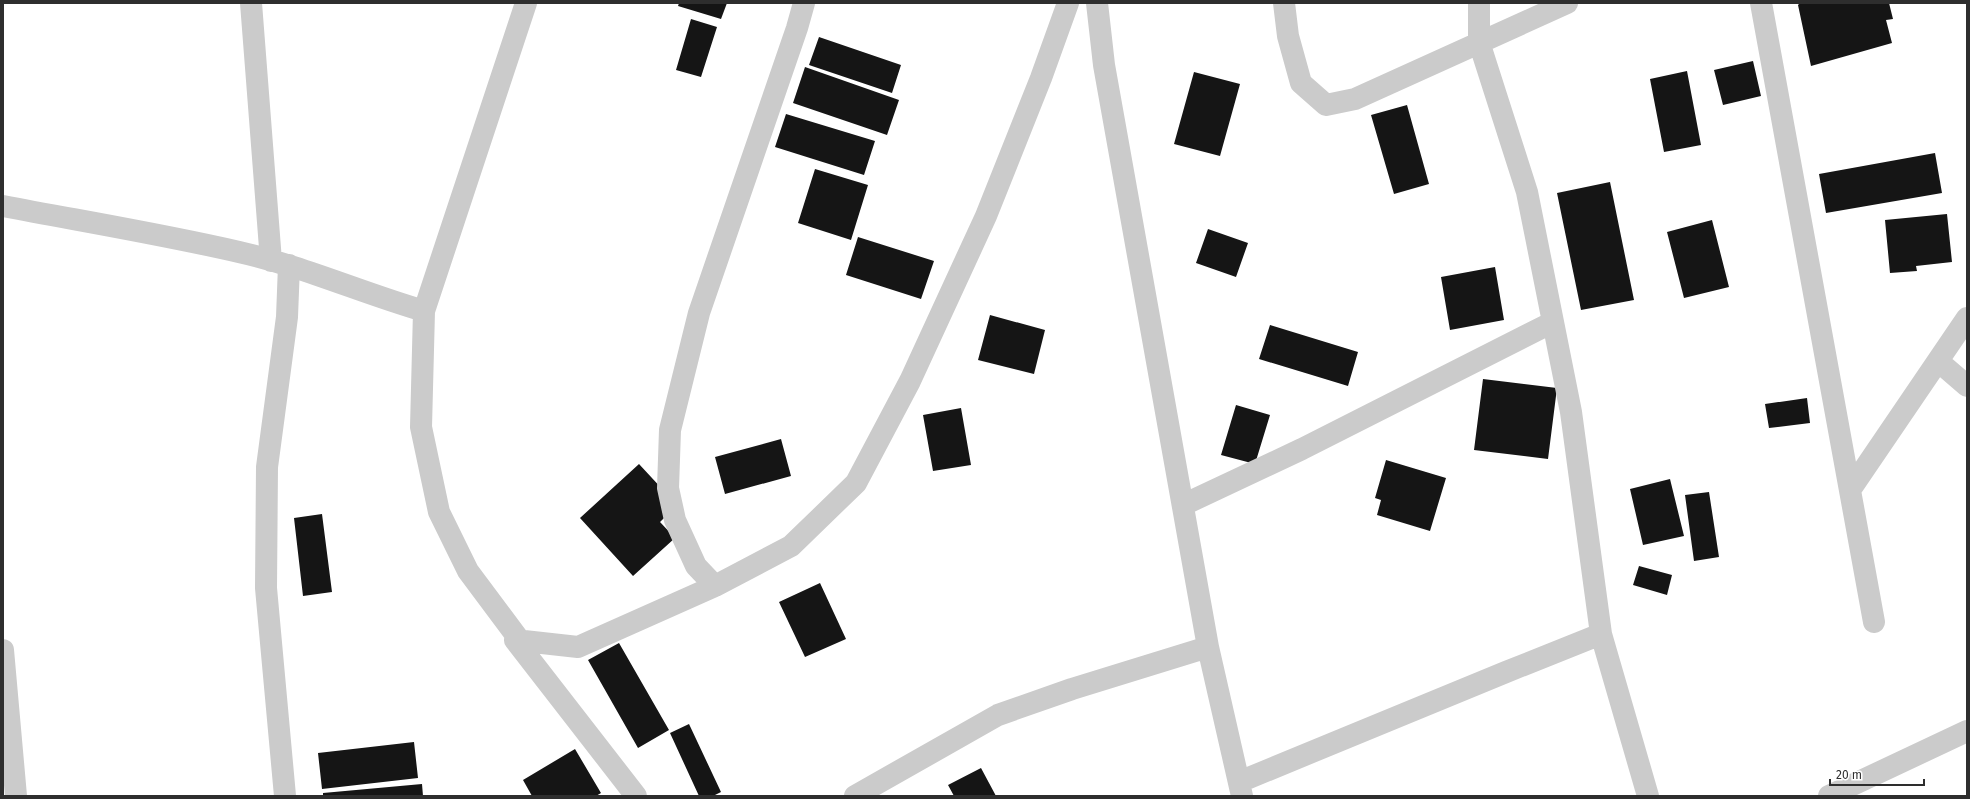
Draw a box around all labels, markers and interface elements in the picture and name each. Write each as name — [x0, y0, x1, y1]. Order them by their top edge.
scale bar — [1830, 761, 1924, 787]
text: 20 m — [1836, 768, 1862, 782]

